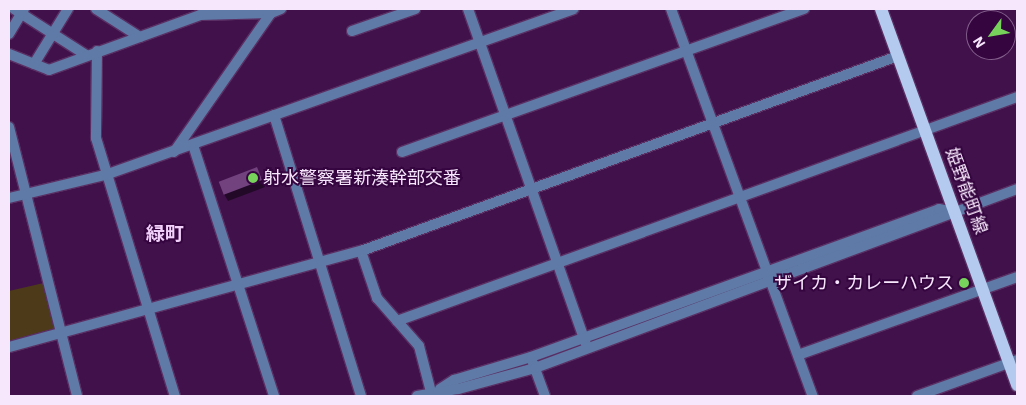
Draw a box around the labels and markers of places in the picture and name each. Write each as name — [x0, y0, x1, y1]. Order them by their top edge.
place label: 射水警察署新湊幹部交番 — [263, 167, 461, 189]
marker: 射水警察署新湊幹部交番 — [247, 172, 259, 184]
place label: ザイカ・カレーハウス — [774, 272, 954, 294]
marker: ザイカ・カレーハウス — [958, 277, 970, 289]

